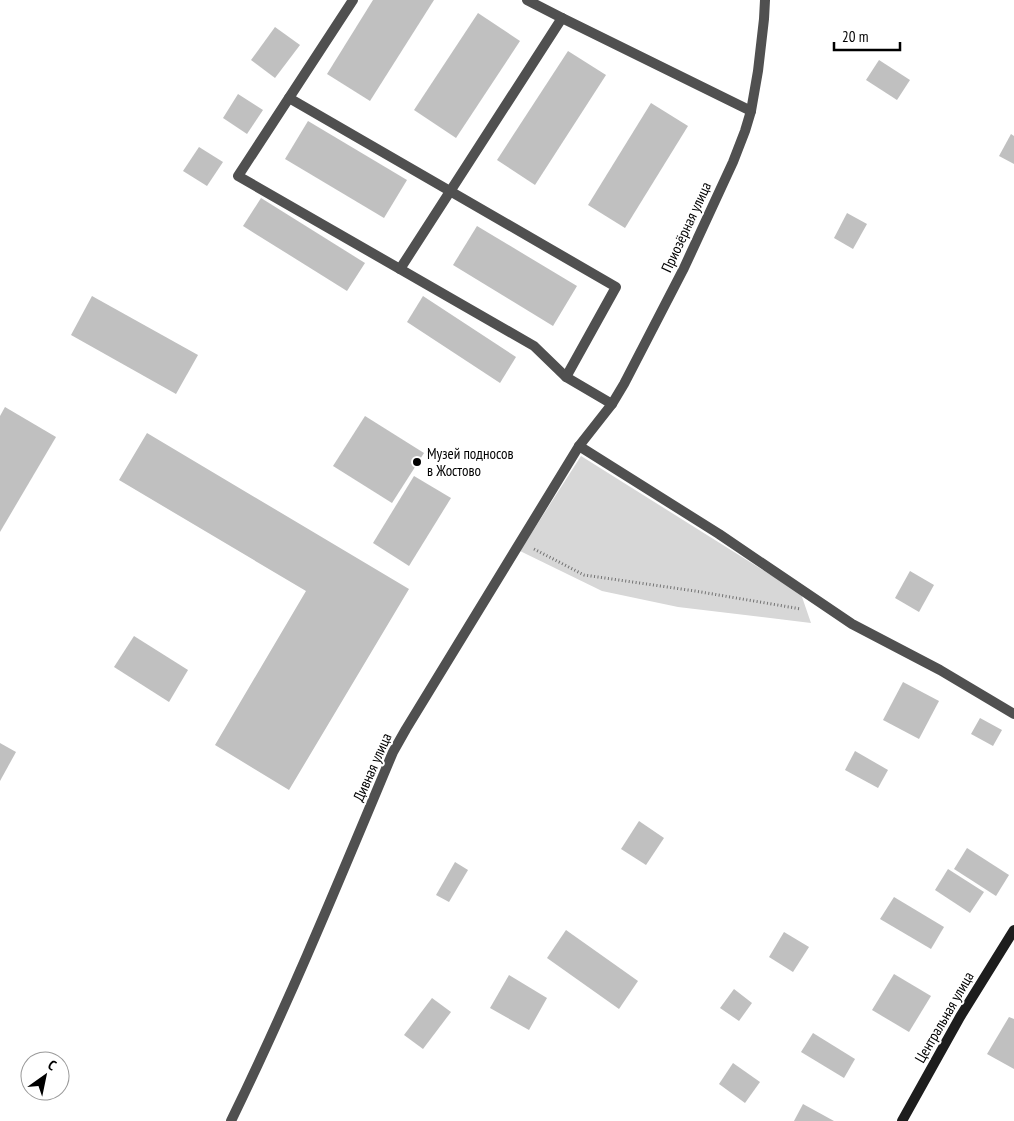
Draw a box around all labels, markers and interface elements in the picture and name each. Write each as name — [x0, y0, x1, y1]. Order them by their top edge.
scale bar — [834, 20, 900, 52]
text: 20 m — [842, 27, 868, 46]
street label: Приозёрная улица — [657, 179, 715, 275]
place label: Музей подносов в Жостово — [427, 444, 514, 480]
marker: Музей подносов в Жостово — [411, 456, 423, 468]
street label: Дивная улица — [348, 730, 396, 804]
street label: Центральная улица — [910, 968, 978, 1066]
north arrow — [20, 1051, 70, 1101]
text: С — [44, 1056, 60, 1075]

